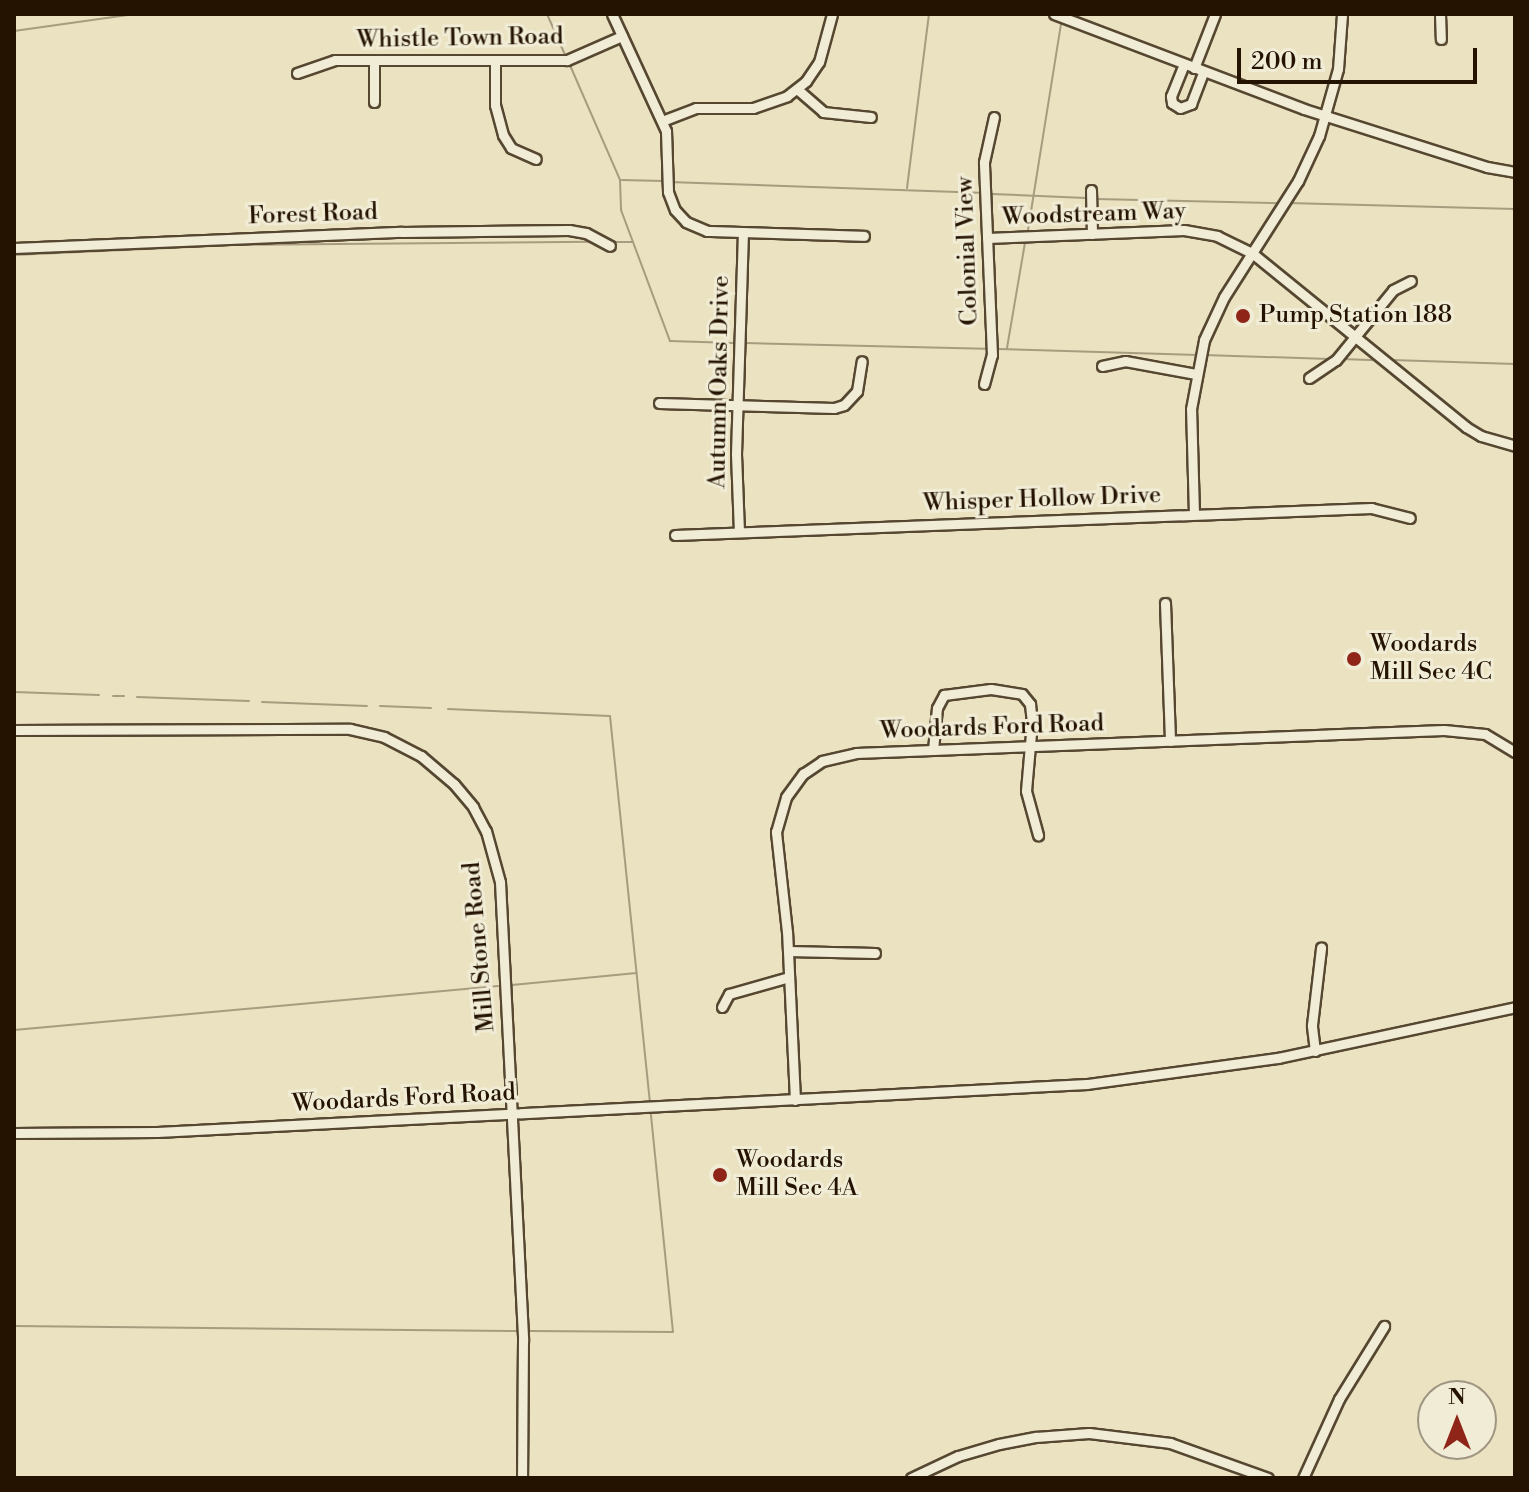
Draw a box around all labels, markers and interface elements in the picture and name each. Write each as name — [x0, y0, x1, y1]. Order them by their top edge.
street label: Whistle Town Road — [356, 23, 564, 55]
scale bar — [1241, 32, 1481, 82]
text: 200 m — [1251, 47, 1322, 77]
street label: Colonial View — [951, 176, 985, 326]
street label: Woodstream Way — [1001, 197, 1187, 233]
street label: Forest Road — [248, 198, 378, 232]
street label: Autumn Oaks Drive — [704, 275, 736, 489]
place label: Pump Station 188 — [1259, 302, 1452, 330]
marker: Pump Station 188 — [1234, 307, 1252, 325]
street label: Whisper Hollow Drive — [922, 481, 1162, 519]
place label: Woodards Mill Sec 4C — [1370, 631, 1492, 687]
marker: Woodards Mill Sec 4C — [1345, 650, 1363, 668]
street label: Woodards Ford Road — [880, 710, 1104, 746]
street label: Mill Stone Road — [458, 861, 502, 1033]
street label: Woodards Ford Road — [291, 1079, 517, 1119]
place label: Woodards Mill Sec 4A — [736, 1147, 858, 1203]
marker: Woodards Mill Sec 4A — [711, 1166, 729, 1184]
north arrow — [1417, 1380, 1497, 1460]
text: N — [1448, 1384, 1466, 1411]

